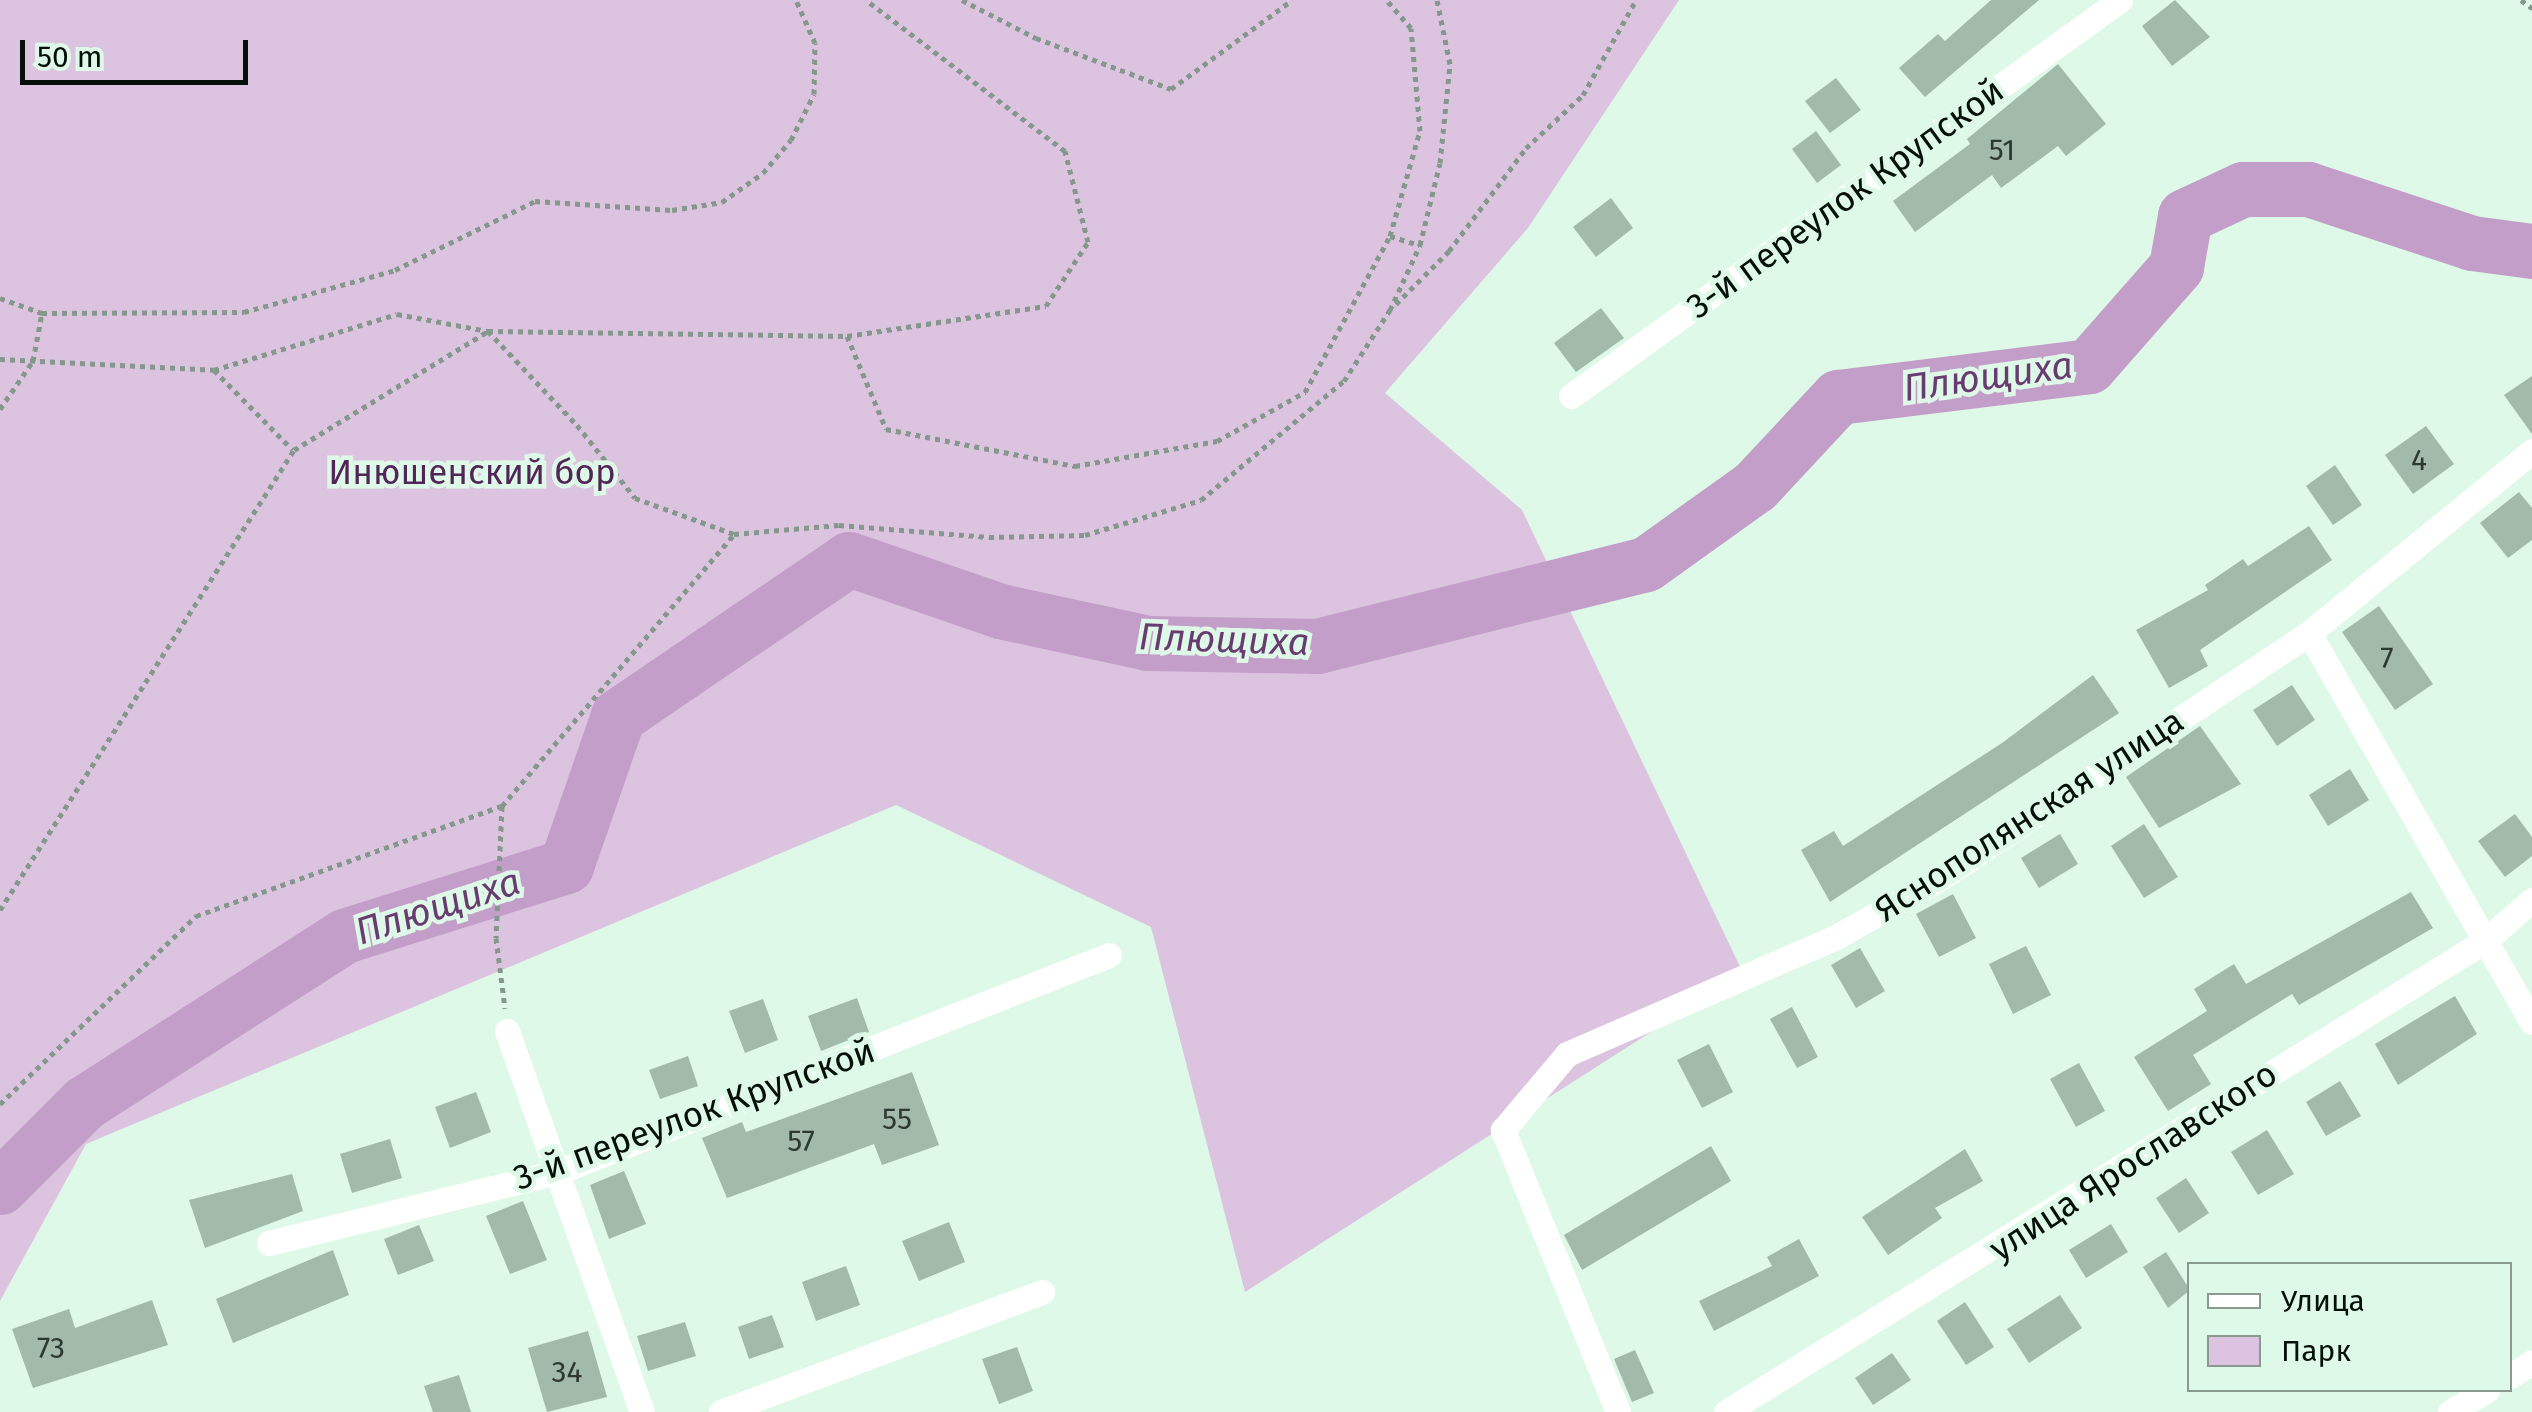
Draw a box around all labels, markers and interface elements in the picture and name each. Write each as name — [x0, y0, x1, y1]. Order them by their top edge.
scale bar — [25, 20, 252, 82]
text: 50 m — [37, 39, 102, 75]
street label: 3-й переулок Крупской — [1678, 69, 2012, 327]
house number: 51 — [1989, 132, 2015, 168]
water label: Плющиха — [1900, 343, 2076, 411]
house number: 4 — [2411, 442, 2427, 478]
park label: Инюшенский бор — [328, 451, 616, 493]
water label: Плющиха — [1138, 614, 1310, 666]
house number: 7 — [2380, 640, 2394, 676]
street label: Яснополянская улица — [1867, 699, 2191, 931]
water label: Плющиха — [350, 859, 526, 955]
street label: 3-й переулок Крупской — [508, 1029, 880, 1199]
street label: улица Ярославского — [1981, 1052, 2285, 1270]
house number: 55 — [882, 1101, 912, 1137]
house number: 57 — [787, 1123, 815, 1159]
legend — [2187, 1262, 2512, 1392]
text: Улица — [2281, 1283, 2365, 1319]
house number: 73 — [37, 1330, 65, 1366]
text: Парк — [2281, 1333, 2351, 1369]
house number: 34 — [552, 1354, 582, 1390]

